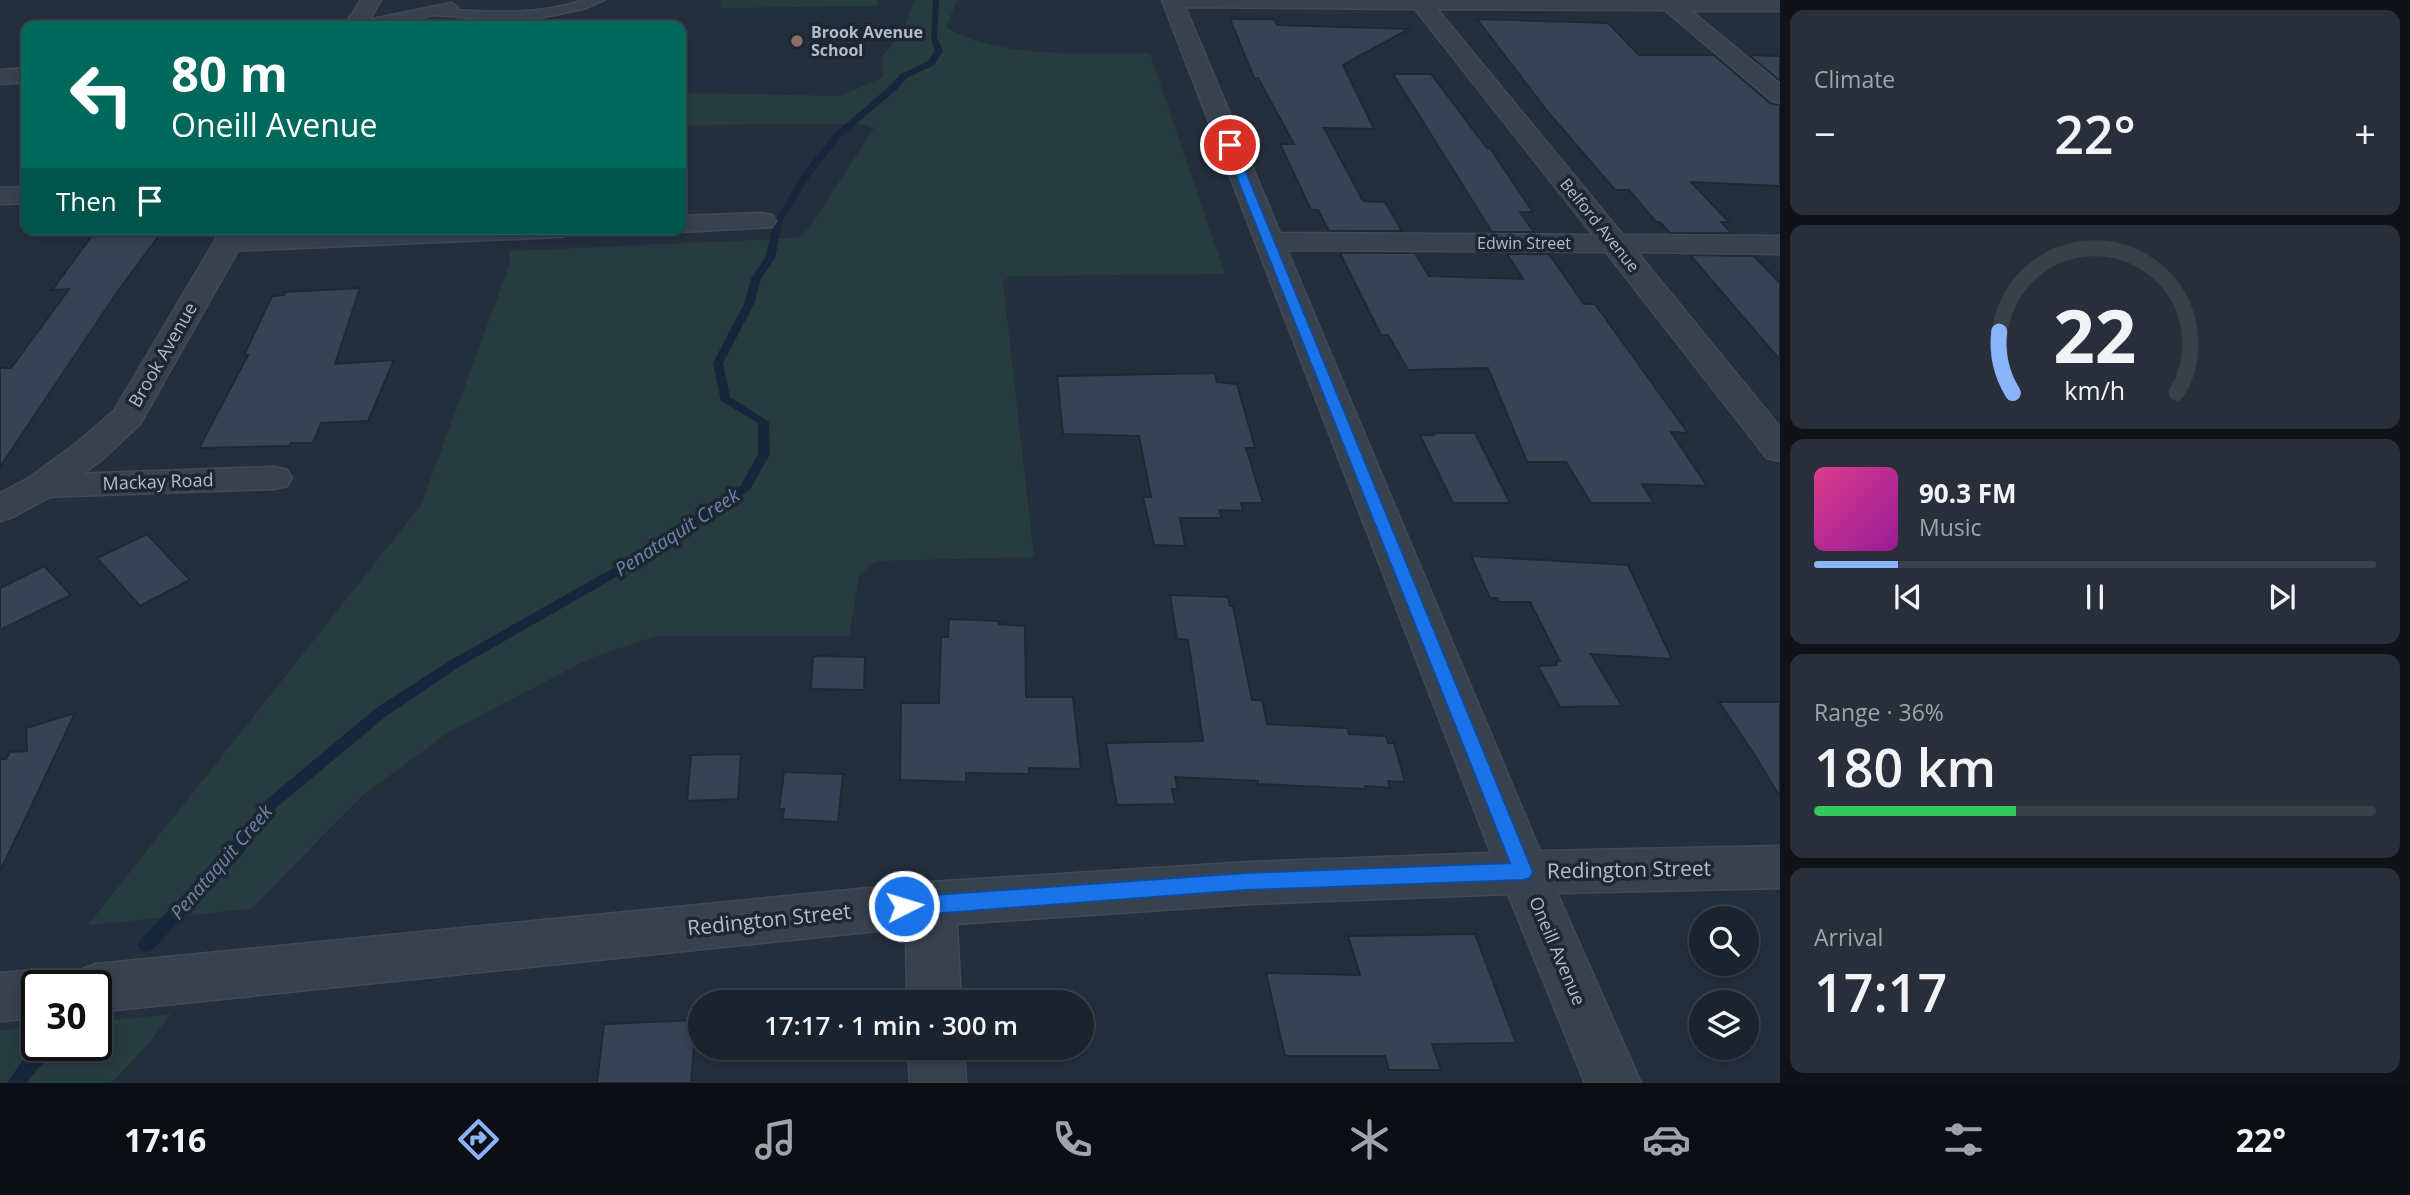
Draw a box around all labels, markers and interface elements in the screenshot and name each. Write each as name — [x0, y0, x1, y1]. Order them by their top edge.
place label: Brook Avenue School — [811, 21, 923, 61]
marker: Brook Avenue School — [789, 33, 805, 49]
text: 80 m — [171, 40, 288, 106]
icon: left — [56, 49, 147, 140]
text: Climate — [1814, 63, 1895, 95]
text: 22° — [2054, 98, 2136, 169]
text: Oneill Avenue — [171, 103, 377, 146]
text: − — [1814, 107, 1836, 159]
text: + — [2354, 107, 2376, 159]
pin — [1200, 115, 1260, 175]
icon: arrive — [1211, 126, 1249, 164]
street label: Belford Avenue — [1555, 174, 1645, 276]
icon: arrive — [131, 182, 169, 220]
text: Then — [56, 183, 117, 219]
street label: Edwin Street — [1477, 232, 1571, 254]
text: 22 — [2053, 285, 2137, 384]
street label: Brook Avenue — [122, 298, 202, 411]
text: km/h — [2065, 373, 2125, 407]
street label: Mackay Road — [102, 467, 214, 495]
text: 90.3 FM — [1919, 475, 2017, 511]
water label: Penataquit Creek — [610, 482, 745, 582]
text: Music — [1919, 511, 1982, 543]
icon: previous — [1889, 578, 1927, 616]
icon: pause — [2076, 578, 2114, 616]
icon: next — [2263, 578, 2301, 616]
text: Range · 36% — [1814, 696, 1944, 728]
text: 180 km — [1814, 731, 1996, 802]
water label: Penataquit Creek — [164, 799, 278, 925]
street label: Redington Street — [1547, 854, 1711, 884]
position arrow — [867, 869, 941, 943]
street label: Oneill Avenue — [1524, 892, 1592, 1009]
street label: Redington Street — [686, 896, 852, 942]
map controls — [1689, 906, 1759, 1060]
button: search — [1689, 906, 1759, 976]
text: Arrival — [1814, 921, 1883, 953]
text: 17:17 — [1814, 956, 1947, 1027]
speed limit sign: 30 — [21, 970, 112, 1061]
button: layers — [1689, 990, 1759, 1060]
text: 17:17 · 1 min · 300 m — [764, 1007, 1018, 1043]
icon: directions — [454, 1115, 503, 1164]
icon: music — [751, 1115, 800, 1164]
icon: phone — [1048, 1115, 1097, 1164]
icon: climate — [1345, 1115, 1394, 1164]
icon: car — [1642, 1115, 1691, 1164]
icon: filters — [1939, 1115, 1988, 1164]
text: 17:16 — [124, 1118, 206, 1161]
text: 22° — [2236, 1118, 2286, 1161]

